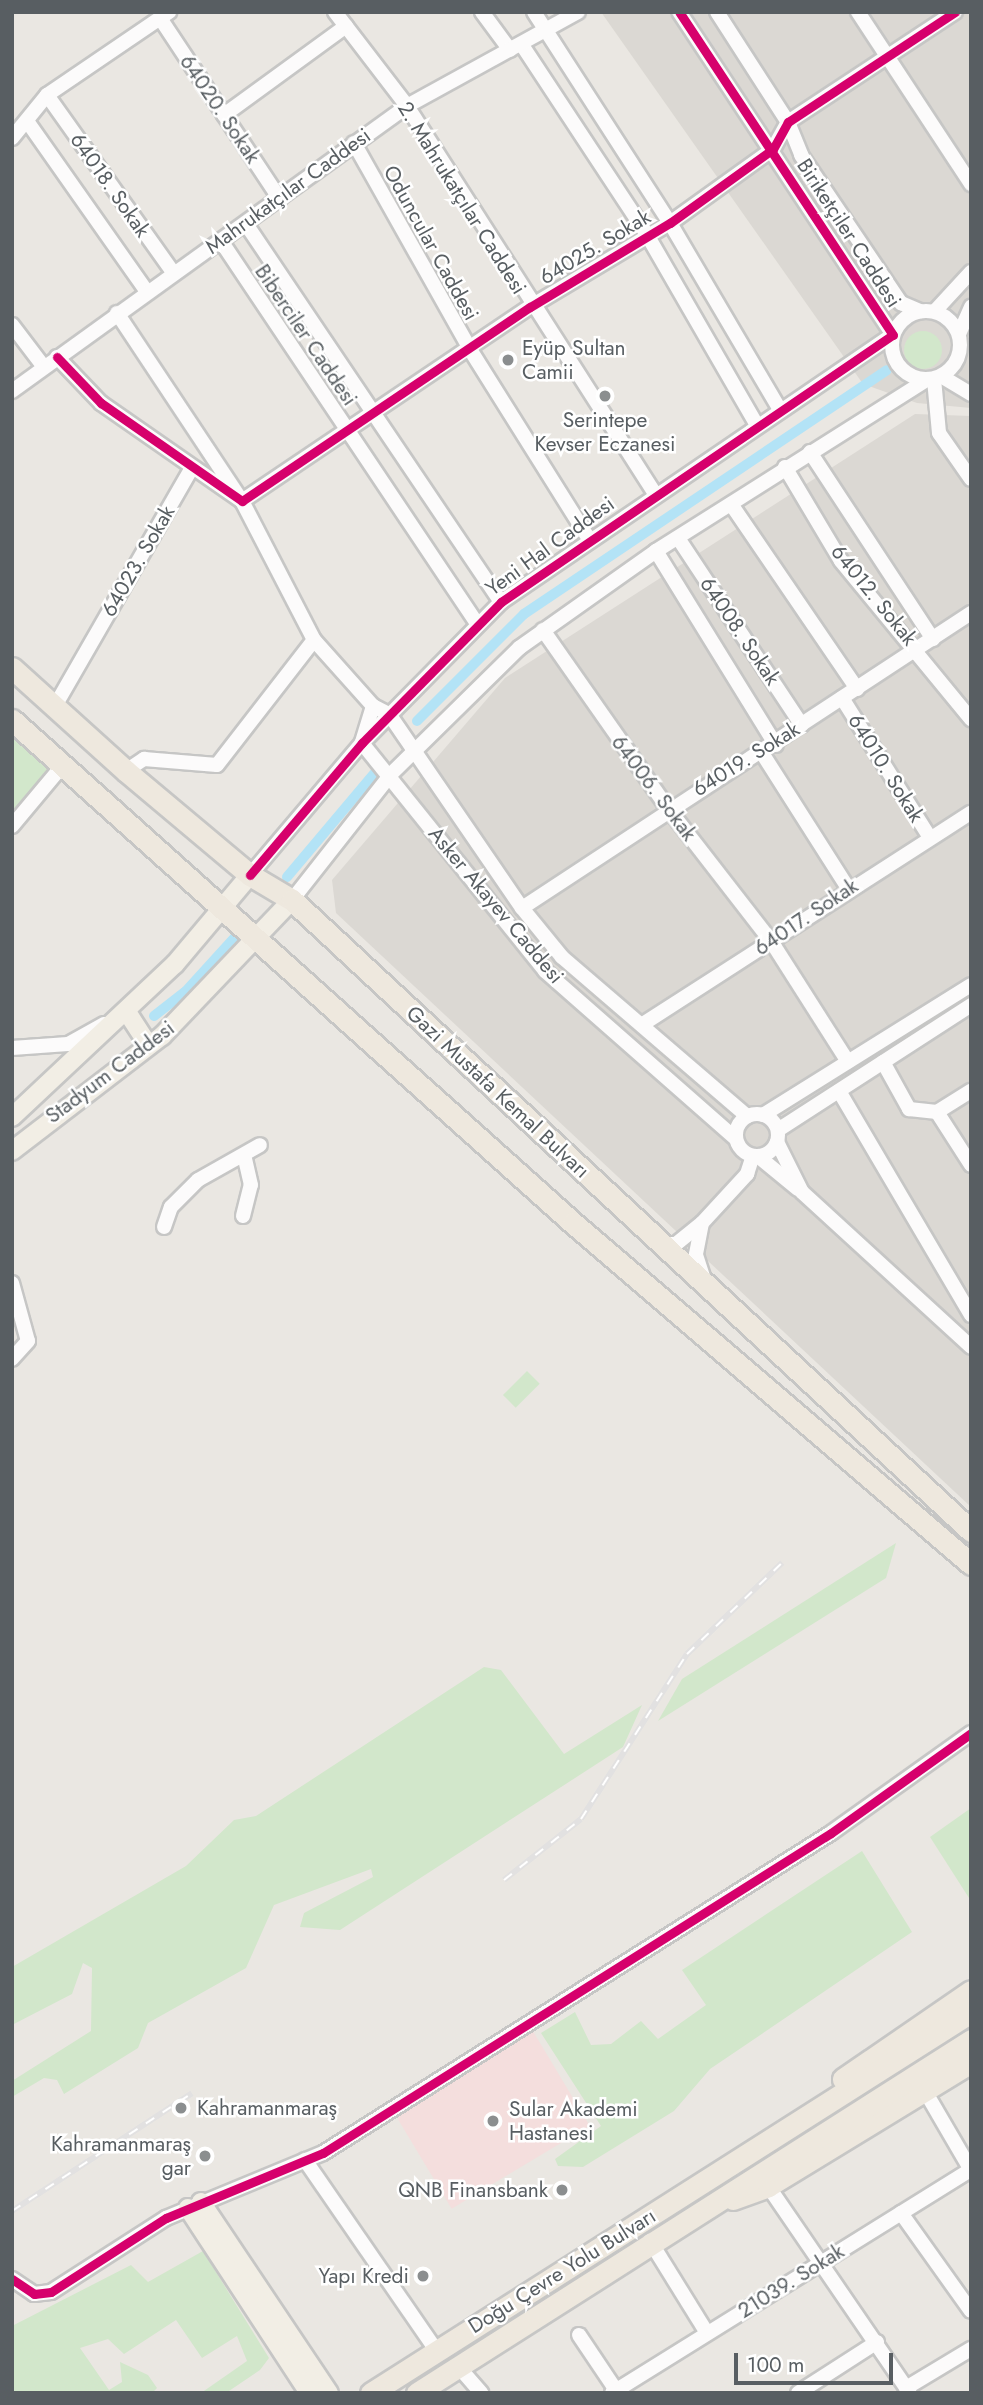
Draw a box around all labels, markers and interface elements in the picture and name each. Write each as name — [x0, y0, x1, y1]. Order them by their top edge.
street label: 64020. Sokak — [174, 50, 266, 168]
street label: 2. Mahrukatçılar Caddesi — [392, 97, 532, 299]
street label: Mahrukatçılar Caddesi — [201, 123, 375, 259]
street label: 64018. Sokak — [65, 128, 155, 242]
street label: Biriketçiler Caddesi — [791, 154, 907, 312]
street label: Oduncular Caddesi — [378, 161, 484, 325]
street label: 64025. Sokak — [535, 204, 655, 290]
street label: Biberciler Caddesi — [250, 260, 362, 410]
place label: Eyüp Sultan Camii — [522, 335, 626, 385]
marker: Eyüp Sultan Camii — [500, 352, 516, 368]
marker: Serintepe Kevser Eczanesi — [597, 388, 613, 404]
place label: Serintepe Kevser Eczanesi — [535, 407, 675, 457]
street label: Yeni Hal Caddesi — [481, 491, 619, 601]
street label: 64023. Sokak — [96, 501, 180, 621]
street label: 64012. Sokak — [826, 539, 922, 651]
street label: 64008. Sokak — [695, 572, 785, 690]
street label: 64010. Sokak — [843, 709, 929, 827]
street label: 64019. Sokak — [688, 716, 804, 802]
street label: 64006. Sokak — [606, 730, 702, 846]
street label: Asker Akayev Caddesi — [423, 822, 569, 988]
street label: 64017. Sokak — [749, 873, 863, 961]
street label: Gazi Mustafa Kemal Bulvarı — [401, 1001, 595, 1183]
street label: Stadyum Caddesi — [41, 1015, 179, 1129]
place label: Kahramanmaraş — [197, 2095, 337, 2121]
place label: Sular Akademi Hastanesi — [509, 2096, 638, 2146]
marker: Kahramanmaraş — [171, 2098, 191, 2118]
marker: Sular Akademi Hastanesi — [483, 2111, 503, 2131]
place label: Kahramanmaraş gar — [51, 2131, 191, 2181]
marker: Kahramanmaraş gar — [197, 2148, 213, 2164]
place label: QNB Finansbank — [398, 2177, 548, 2203]
marker: QNB Finansbank — [554, 2182, 570, 2198]
street label: Doğu Çevre Yolu Bulvarı — [464, 2203, 660, 2339]
street label: 21039. Sokak — [733, 2238, 849, 2324]
place label: Yapı Kredi — [318, 2263, 409, 2289]
marker: Yapı Kredi — [415, 2268, 431, 2284]
scale bar — [738, 2338, 897, 2382]
text: 100 m — [747, 2350, 804, 2380]

